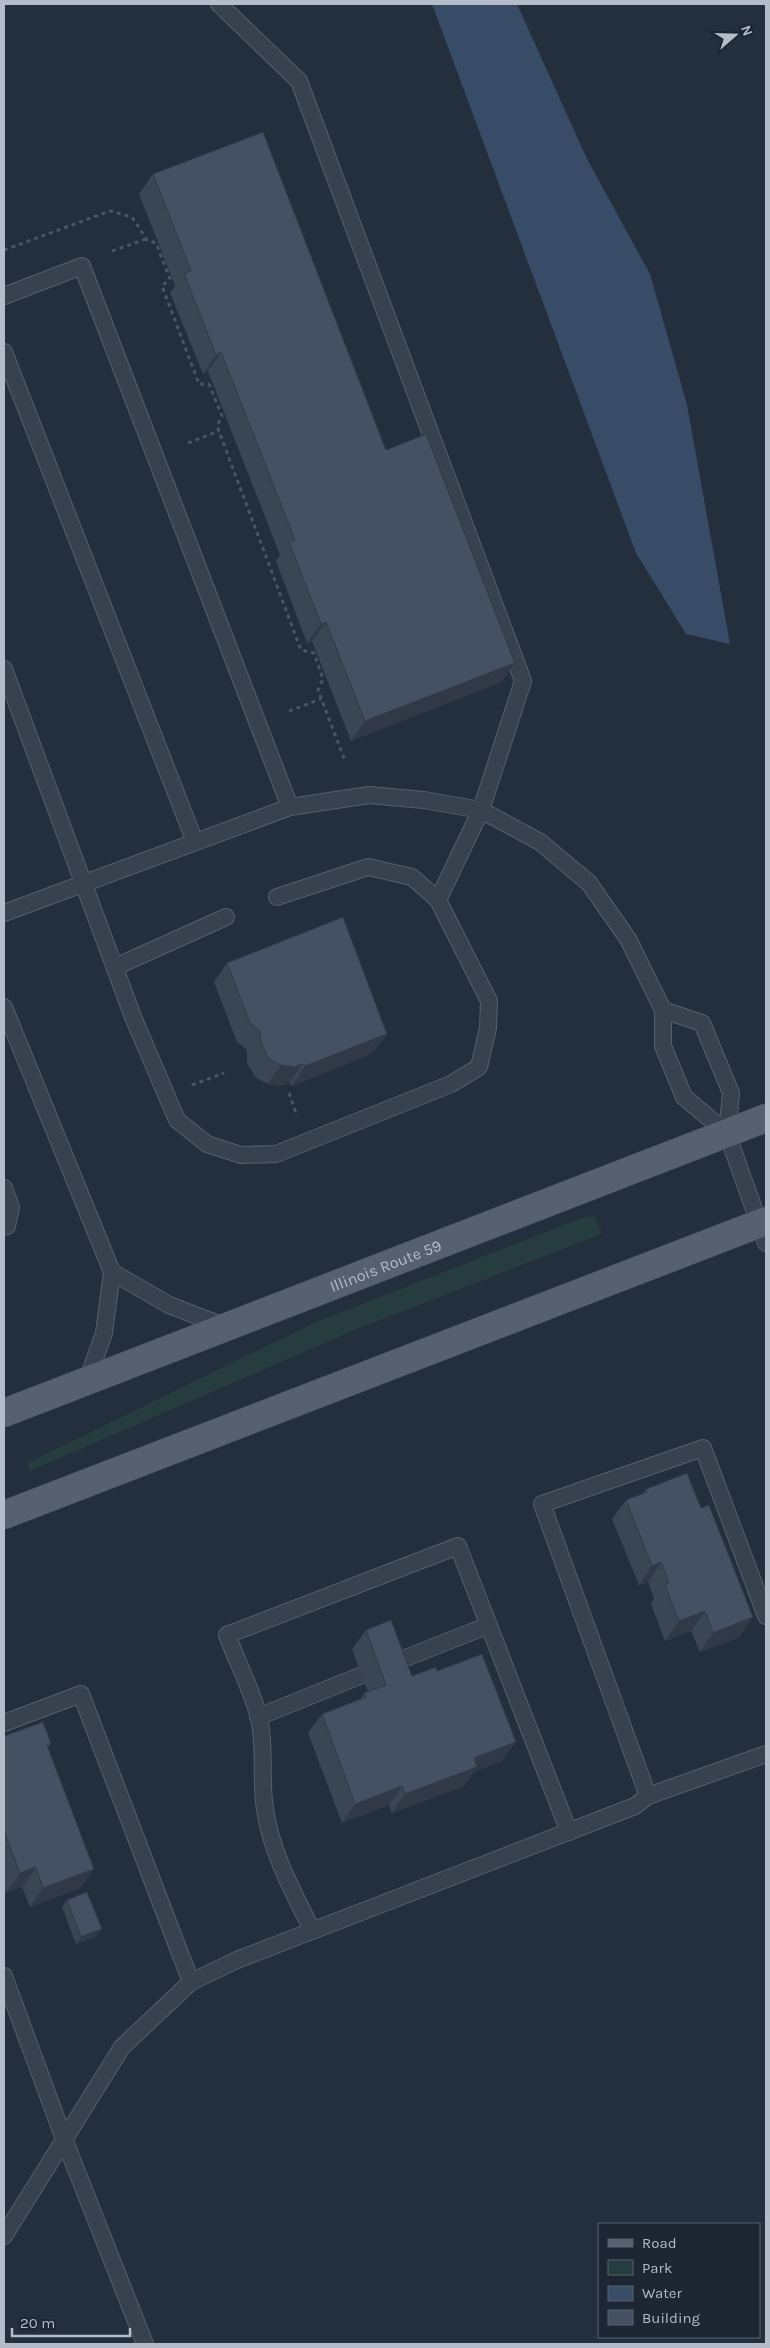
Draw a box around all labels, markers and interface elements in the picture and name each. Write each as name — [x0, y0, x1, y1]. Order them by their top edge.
north arrow — [710, 10, 760, 60]
text: N — [737, 23, 756, 38]
street label: Illinois Route 59 — [327, 1235, 444, 1296]
legend — [598, 2223, 760, 2338]
text: Road — [642, 2234, 677, 2252]
text: Park — [642, 2259, 672, 2277]
text: Water — [642, 2284, 683, 2302]
scale bar — [12, 2306, 130, 2338]
text: Building — [642, 2309, 700, 2327]
text: 20 m — [20, 2314, 55, 2332]

